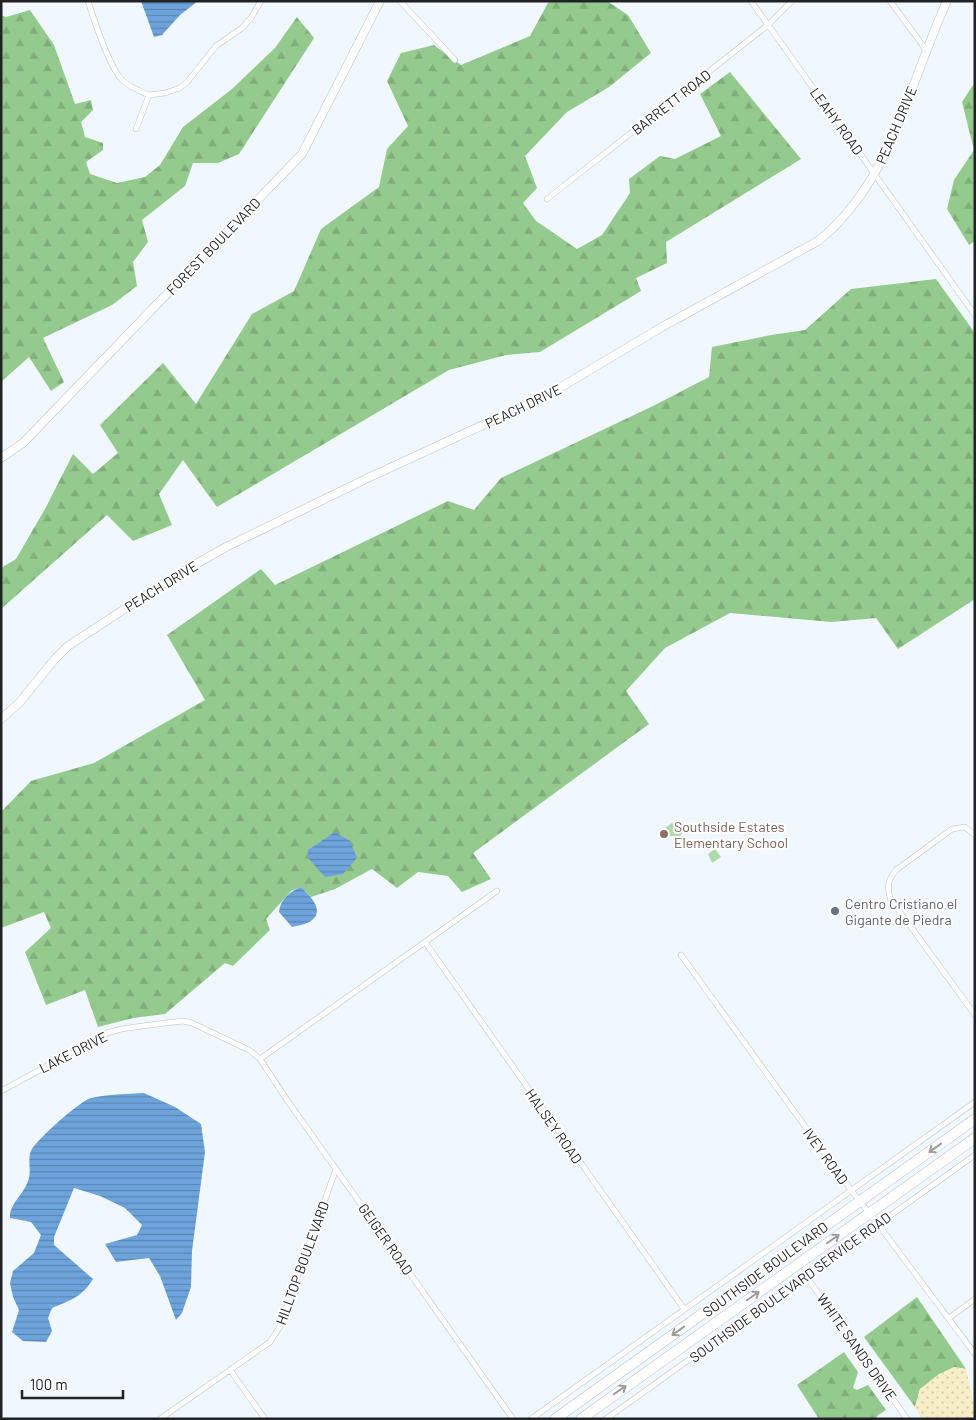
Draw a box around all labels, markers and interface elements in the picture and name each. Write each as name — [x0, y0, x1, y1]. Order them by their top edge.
street label: BARRETT ROAD — [628, 66, 714, 138]
street label: LEAHY ROAD — [807, 84, 867, 158]
street label: PEACH DRIVE — [872, 84, 920, 166]
street label: FOREST BOULEVARD — [162, 194, 264, 298]
street label: PEACH DRIVE — [482, 380, 564, 432]
street label: PEACH DRIVE — [121, 557, 201, 615]
place label: Southside Estates Elementary School — [674, 818, 788, 851]
marker: Southside Estates Elementary School — [658, 828, 670, 840]
place label: Centro Cristiano el Gigante de Piedra — [845, 895, 957, 928]
marker: Centro Cristiano el Gigante de Piedra — [829, 905, 841, 917]
street label: LAKE DRIVE — [36, 1028, 110, 1076]
street label: HALSEY ROAD — [522, 1085, 586, 1167]
street label: IVEY ROAD — [800, 1125, 852, 1187]
one-way arrow — [928, 1143, 942, 1153]
street label: HILLTOP BOULEVARD — [272, 1199, 332, 1327]
street label: GEIGER ROAD — [355, 1200, 417, 1278]
street label: SOUTHSIDE BOULEVARD SERVICE ROAD — [686, 1208, 894, 1366]
street label: SOUTHSIDE BOULEVARD — [699, 1218, 831, 1320]
one-way arrow — [826, 1234, 840, 1244]
street label: WHITE SANDS DRIVE — [814, 1290, 900, 1404]
one-way arrow — [746, 1291, 760, 1301]
one-way arrow — [671, 1326, 685, 1336]
scale bar — [22, 1368, 124, 1400]
text: 100 m — [30, 1375, 68, 1393]
one-way arrow — [613, 1385, 626, 1396]

